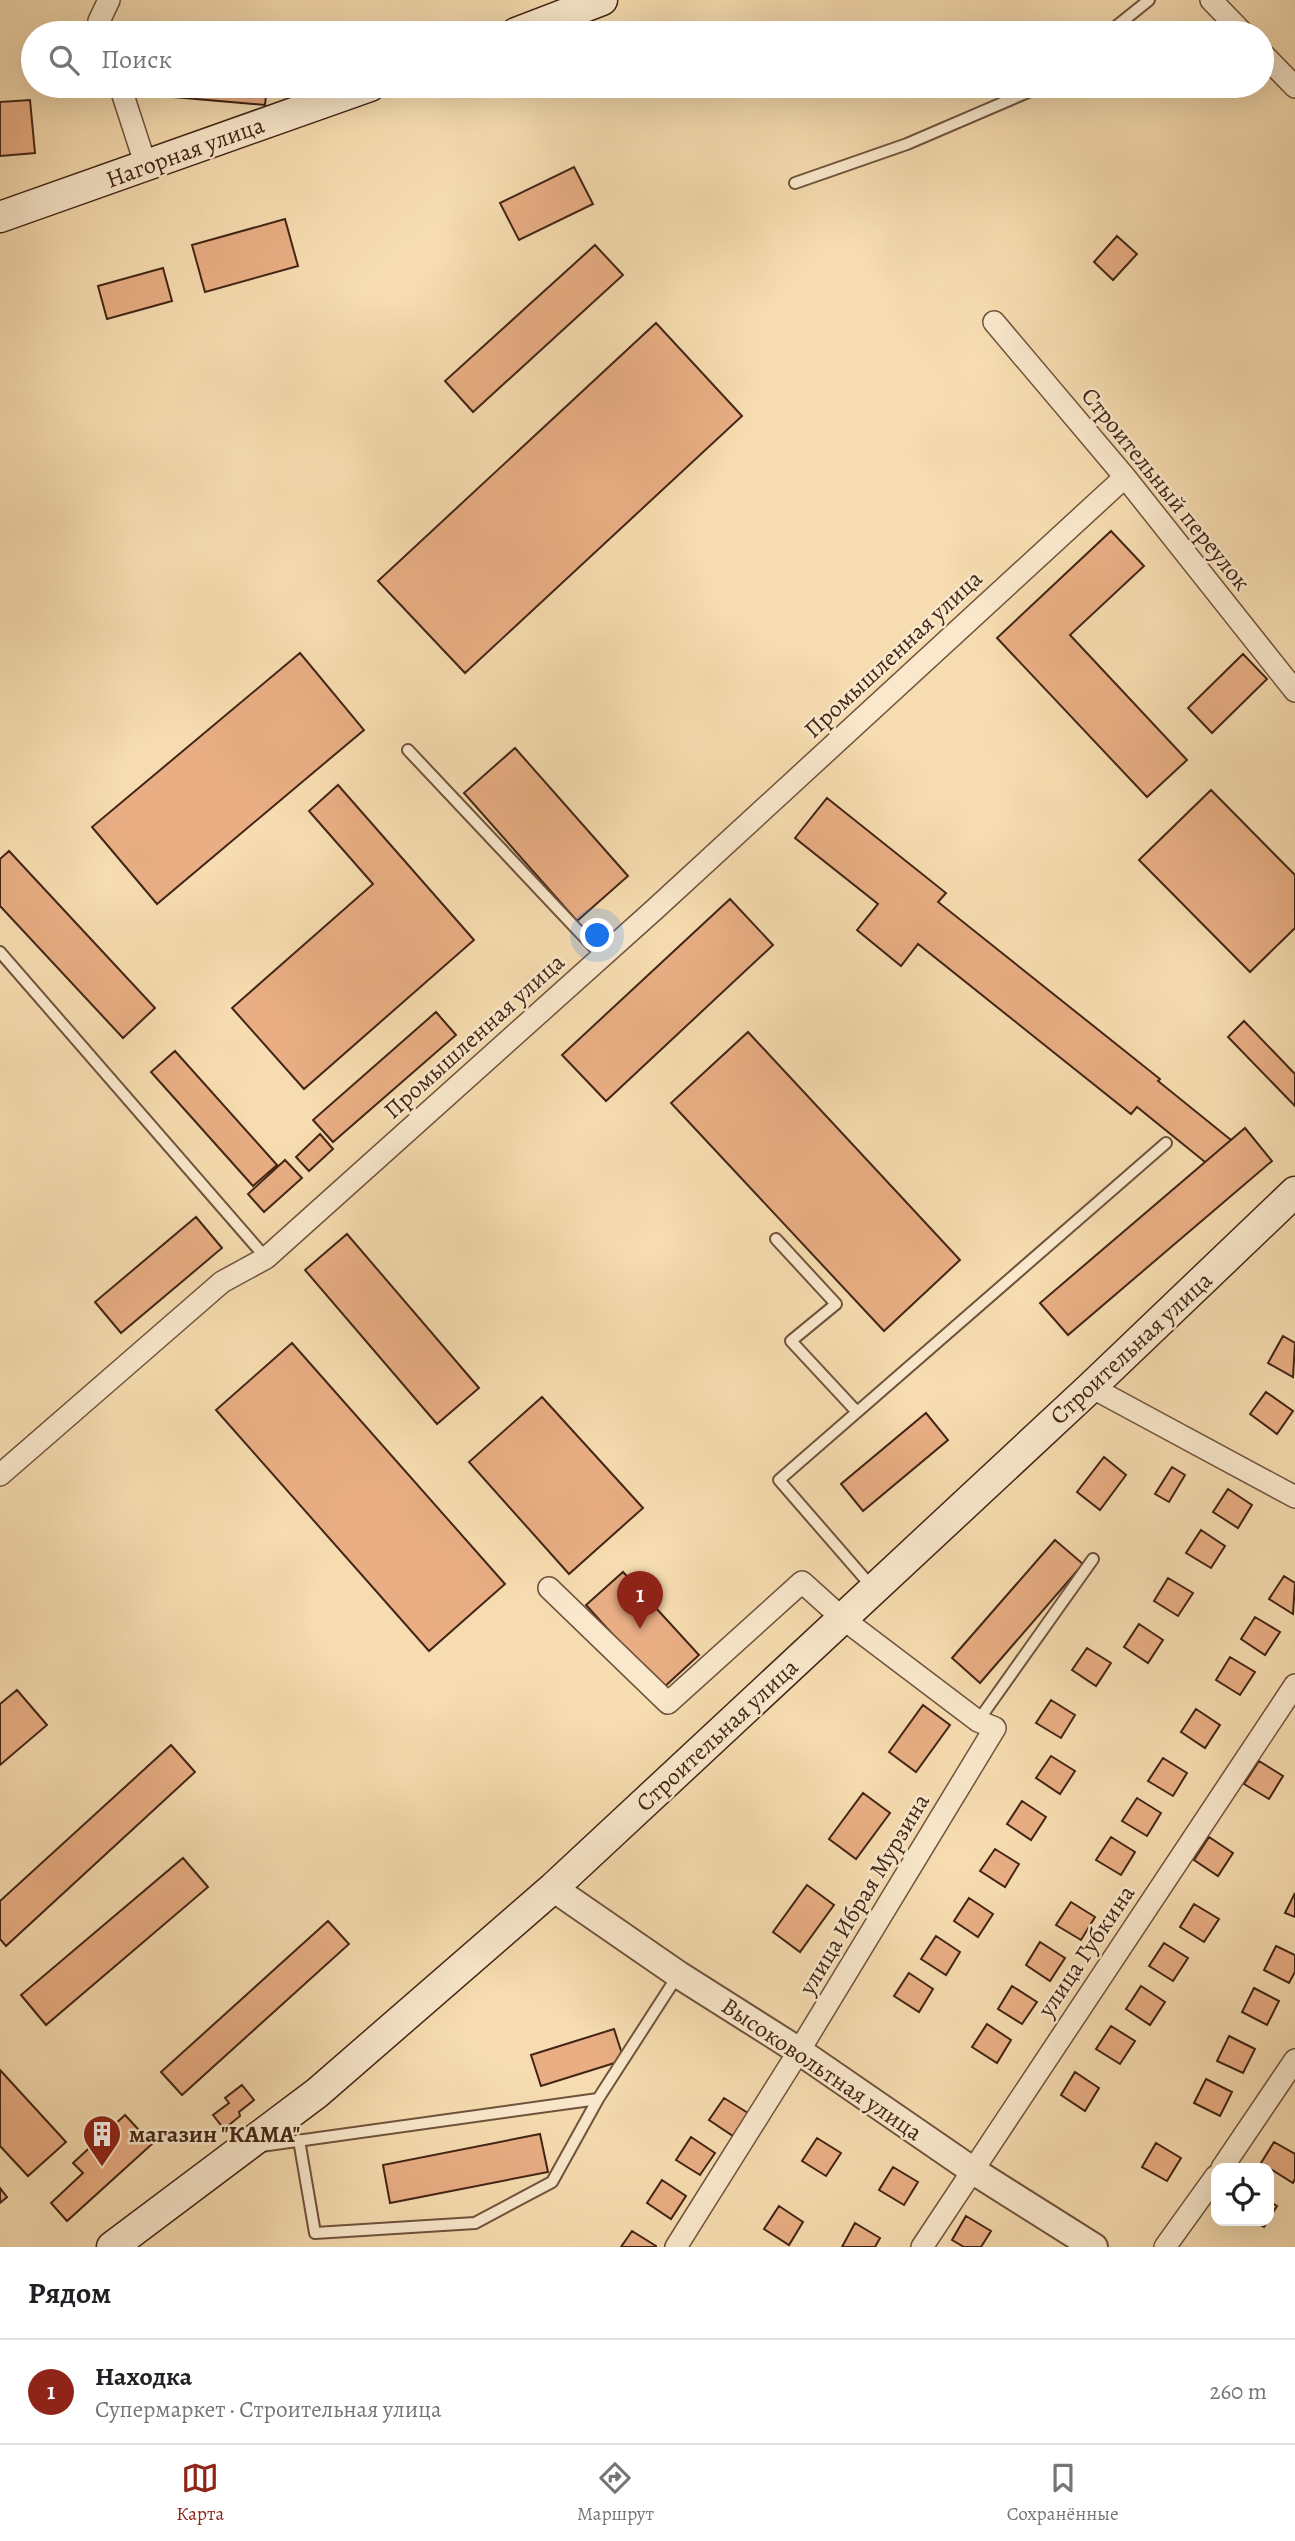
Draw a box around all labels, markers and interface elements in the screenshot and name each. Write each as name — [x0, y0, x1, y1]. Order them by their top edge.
search box — [21, 21, 1274, 98]
icon: search — [45, 41, 83, 79]
text: Поиск — [101, 42, 172, 77]
street label: Нагорная улица — [101, 109, 269, 195]
street label: Строительный переулок — [1074, 381, 1258, 597]
street label: Промышленная улица — [797, 563, 989, 745]
your location — [580, 918, 614, 952]
street label: Промышленная улица — [377, 946, 571, 1126]
street label: Строительная улица — [1043, 1264, 1219, 1432]
pin: 1 — [617, 1571, 663, 1629]
street label: Строительная улица — [629, 1651, 805, 1819]
street label: улица Ибрая Мурзина — [791, 1787, 937, 2001]
street label: улица Губкина — [1029, 1879, 1142, 2024]
street label: Высоковольтная улица — [715, 1990, 929, 2148]
building icon: магазин "КАМА" — [81, 2113, 123, 2168]
place label: магазин "КАМА" — [129, 2118, 300, 2150]
map controls — [1211, 2163, 1274, 2226]
button: locate — [1211, 2163, 1274, 2226]
text: Рядом — [28, 2273, 111, 2313]
text: Находка — [95, 2359, 192, 2394]
text: 1 — [47, 2376, 55, 2407]
text: 260 m — [1209, 2376, 1267, 2407]
text: Супермаркет · Строительная улица — [95, 2394, 442, 2425]
tab: Карта — [176, 2459, 224, 2527]
tab: Маршрут — [577, 2459, 654, 2527]
tab: Сохранённые — [1007, 2459, 1119, 2527]

